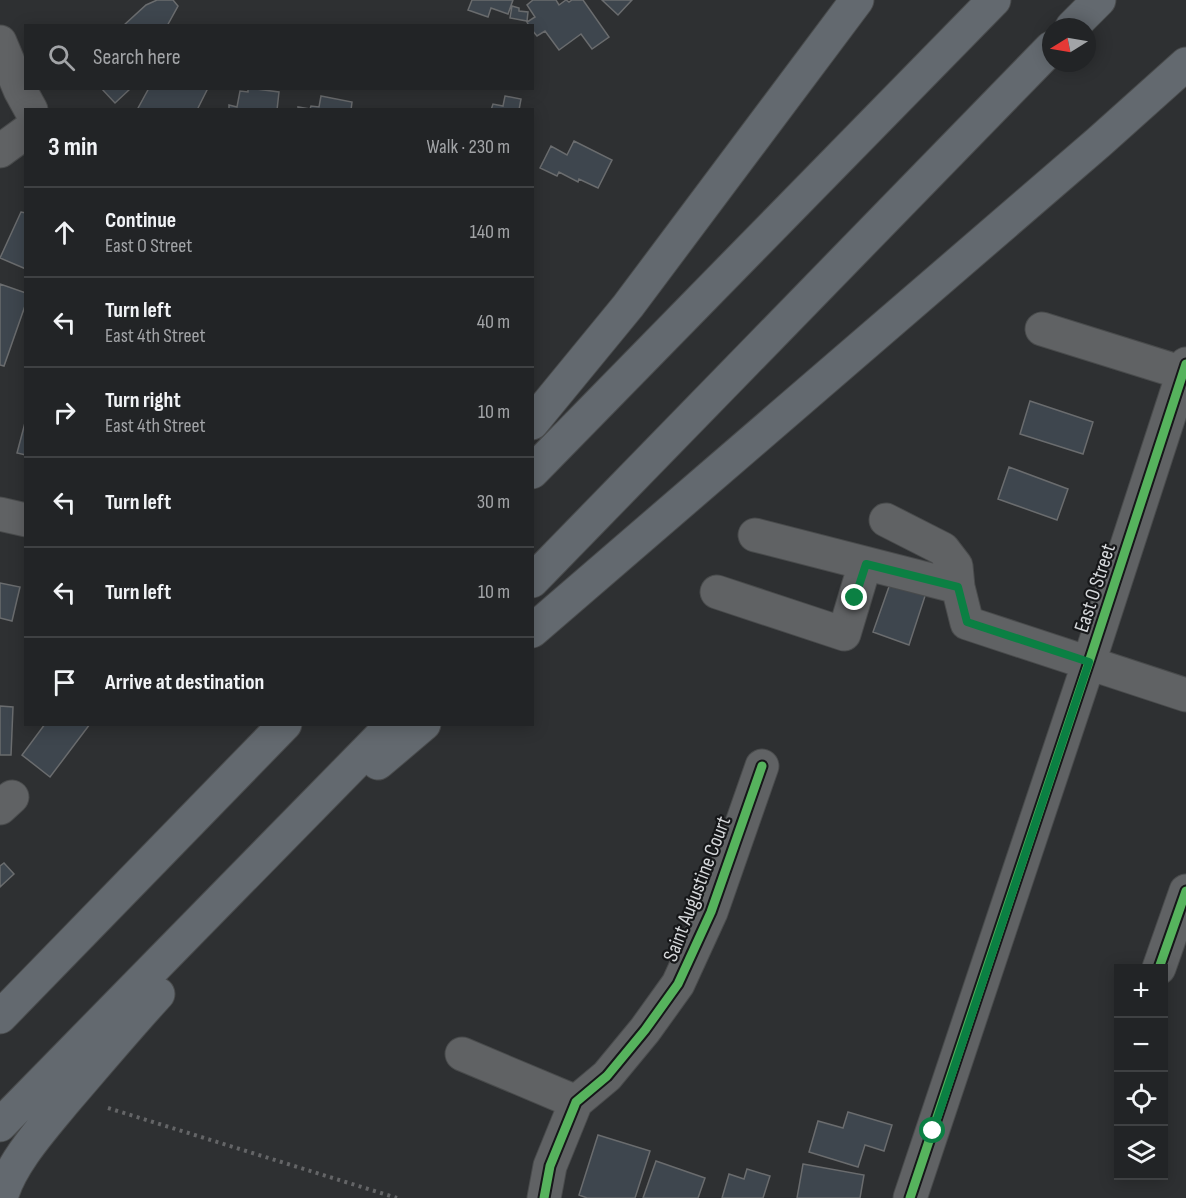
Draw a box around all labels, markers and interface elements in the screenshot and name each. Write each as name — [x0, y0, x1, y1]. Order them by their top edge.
north arrow — [1042, 18, 1096, 72]
search box — [24, 24, 534, 90]
icon: search — [45, 41, 78, 74]
text: Search here — [93, 44, 180, 71]
text: 3 min — [48, 132, 98, 163]
text: Walk · 230 m — [427, 135, 510, 159]
text: Continue — [105, 207, 176, 234]
icon: ahead — [48, 216, 81, 249]
text: 140 m — [470, 220, 510, 244]
text: East O Street — [105, 234, 192, 258]
text: Turn left — [105, 297, 171, 324]
icon: left — [48, 306, 81, 339]
text: 40 m — [477, 310, 510, 334]
text: East 4th Street — [105, 324, 206, 348]
text: Turn right — [105, 387, 181, 414]
icon: right — [48, 396, 81, 429]
text: 10 m — [478, 400, 510, 424]
text: East 4th Street — [105, 414, 206, 438]
icon: left — [48, 486, 81, 519]
text: Turn left — [105, 489, 171, 516]
text: 30 m — [477, 490, 510, 514]
street label: East O Street — [1069, 541, 1121, 635]
icon: left — [48, 576, 81, 609]
text: Turn left — [105, 579, 171, 606]
text: 10 m — [478, 580, 510, 604]
route end — [841, 584, 867, 610]
icon: arrive — [48, 666, 81, 699]
text: Arrive at destination — [105, 669, 264, 696]
street label: Saint Augustine Court — [658, 813, 736, 965]
map controls — [1114, 964, 1168, 1180]
button: + — [1114, 964, 1168, 1018]
button: − — [1114, 1018, 1168, 1072]
button: locate — [1114, 1072, 1168, 1126]
route start — [919, 1117, 945, 1143]
button: layers — [1114, 1126, 1168, 1180]

